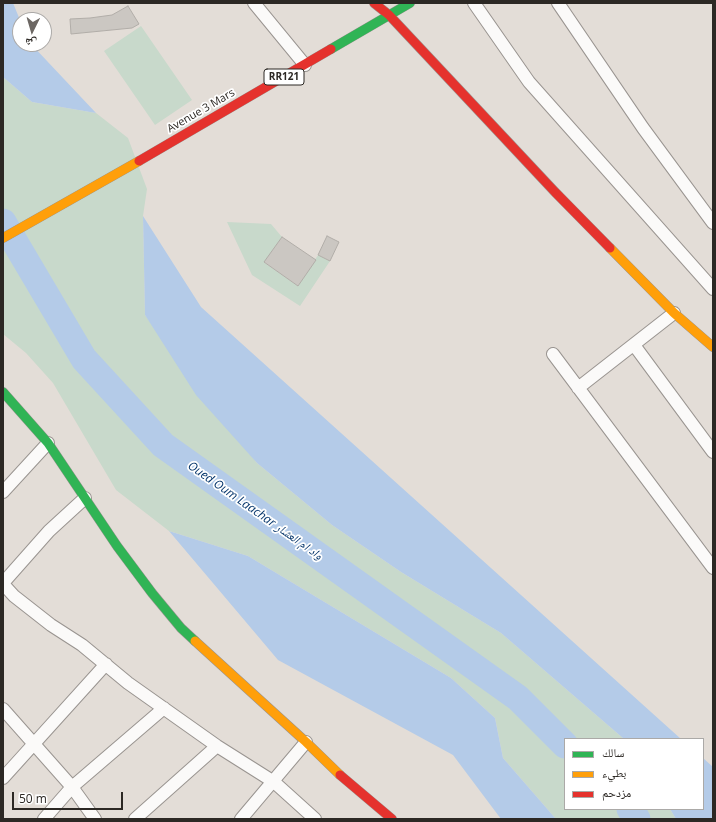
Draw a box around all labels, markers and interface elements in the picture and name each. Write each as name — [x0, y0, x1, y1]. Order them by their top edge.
north arrow — [12, 12, 52, 52]
text: ش — [25, 35, 37, 51]
road number: RR121 — [264, 69, 304, 85]
street label: Avenue 3 Mars — [165, 86, 237, 136]
water label: Oued Oum Laachar واد ام العشار — [185, 459, 325, 563]
legend — [564, 738, 704, 810]
text: سالك — [602, 744, 624, 761]
text: بطيء — [602, 764, 626, 781]
scale bar — [14, 784, 125, 810]
text: مزدحم — [602, 784, 631, 801]
text: 50 m — [19, 790, 47, 807]

